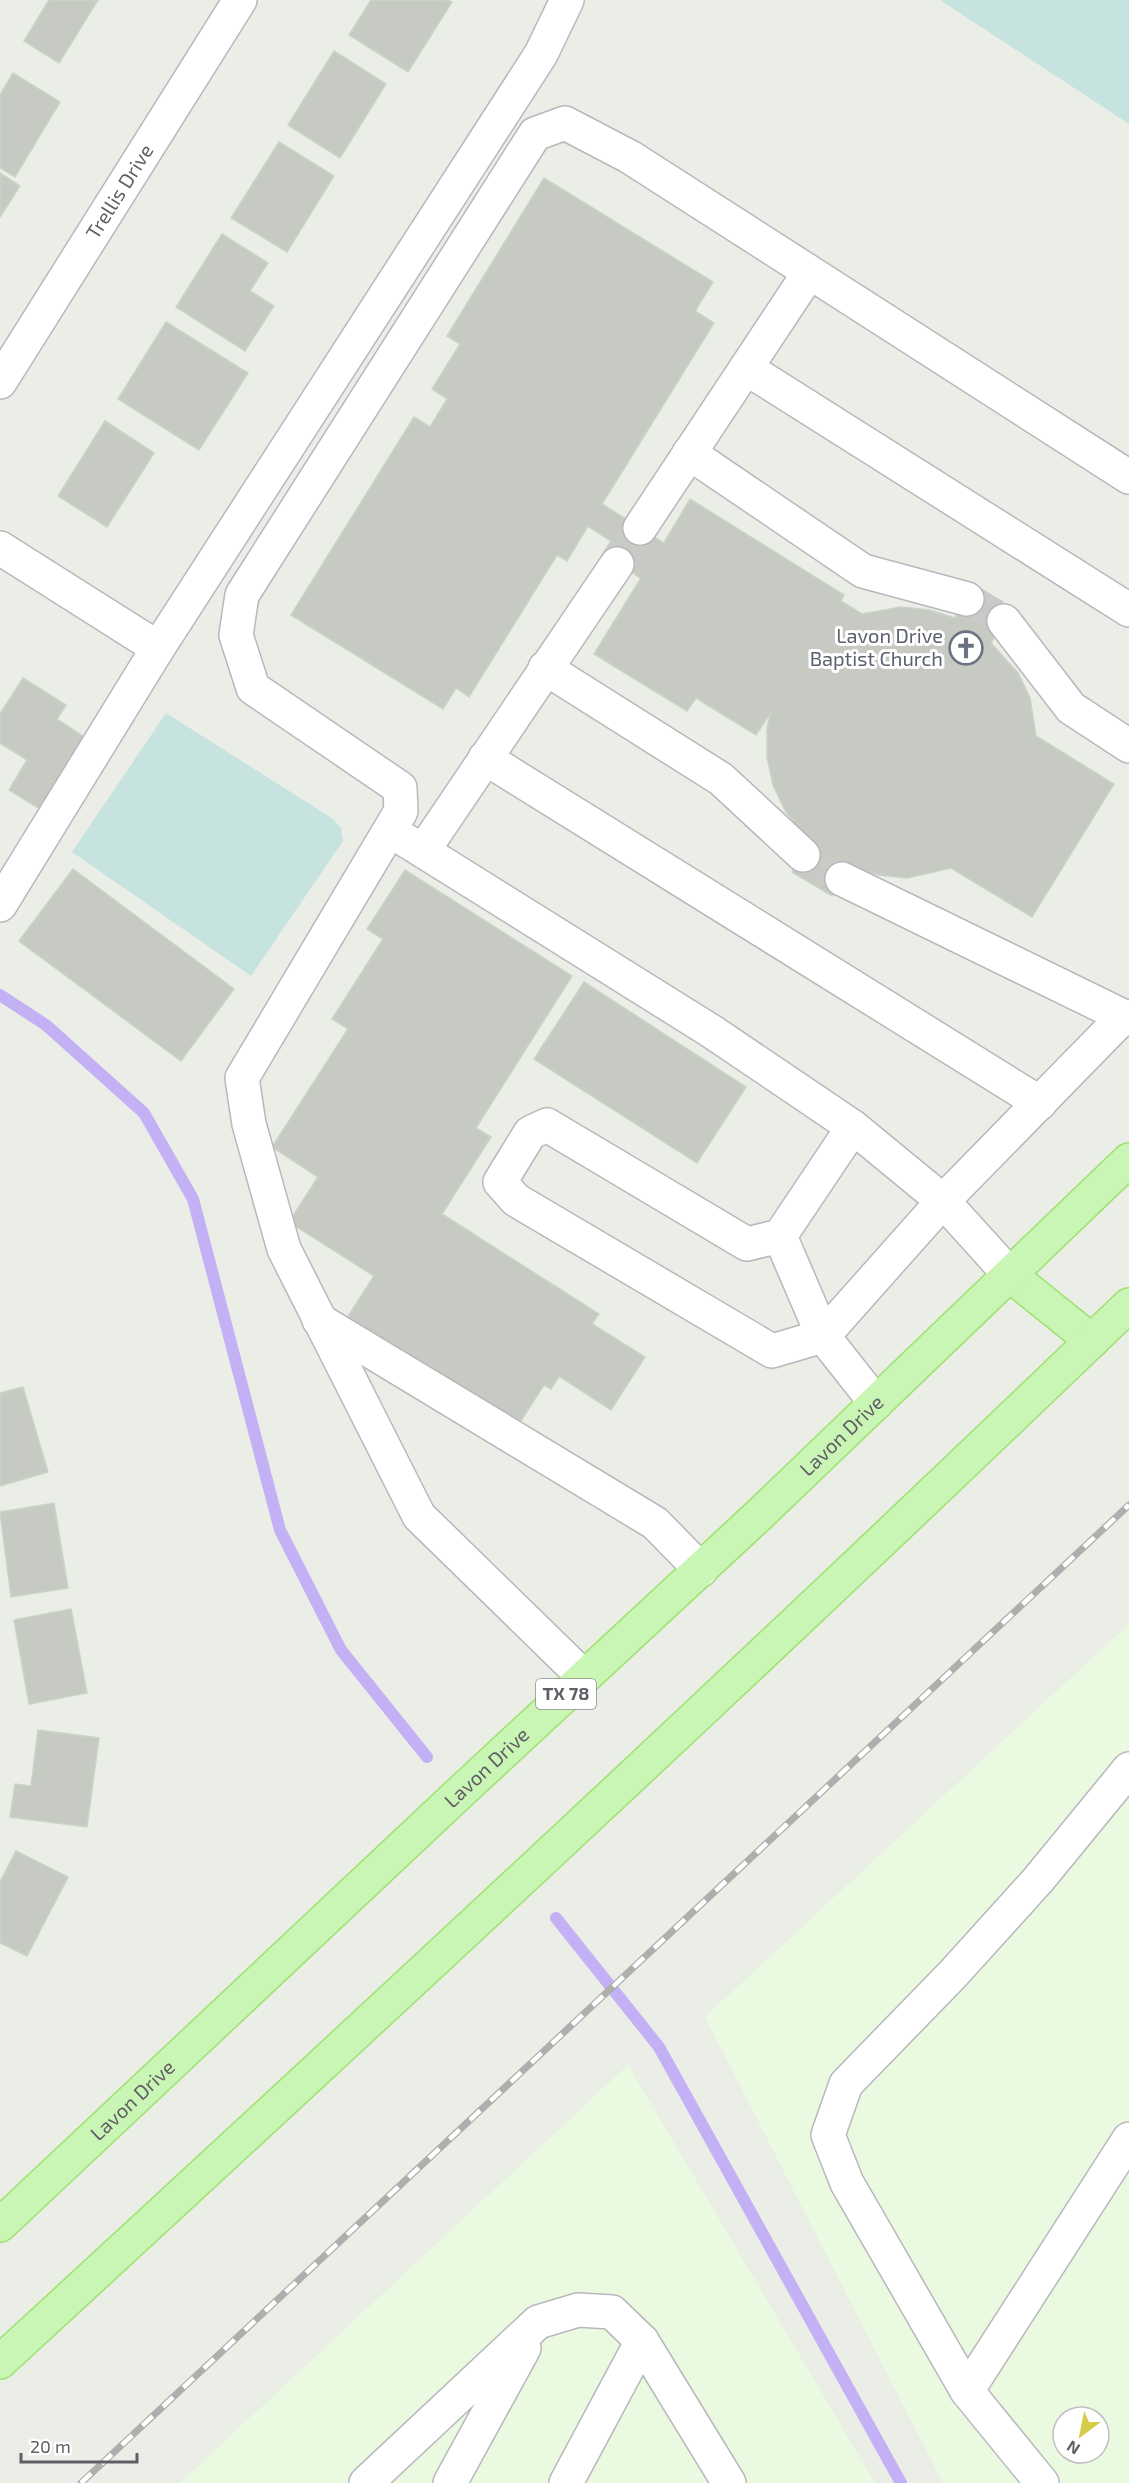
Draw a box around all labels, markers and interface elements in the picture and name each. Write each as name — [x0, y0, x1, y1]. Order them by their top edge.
street label: Trellis Drive — [80, 139, 158, 243]
place label: Lavon Drive Baptist Church — [810, 623, 943, 670]
church icon: Lavon Drive Baptist Church — [948, 630, 984, 666]
street label: Lavon Drive — [794, 1389, 888, 1480]
road number: TX 78 — [536, 1679, 596, 1709]
street label: Lavon Drive — [439, 1722, 533, 1812]
street label: Lavon Drive — [85, 2054, 179, 2145]
north arrow — [1051, 2405, 1111, 2465]
scale bar — [21, 2426, 136, 2464]
text: 20 m — [30, 2435, 71, 2457]
text: N — [1063, 2437, 1083, 2459]

